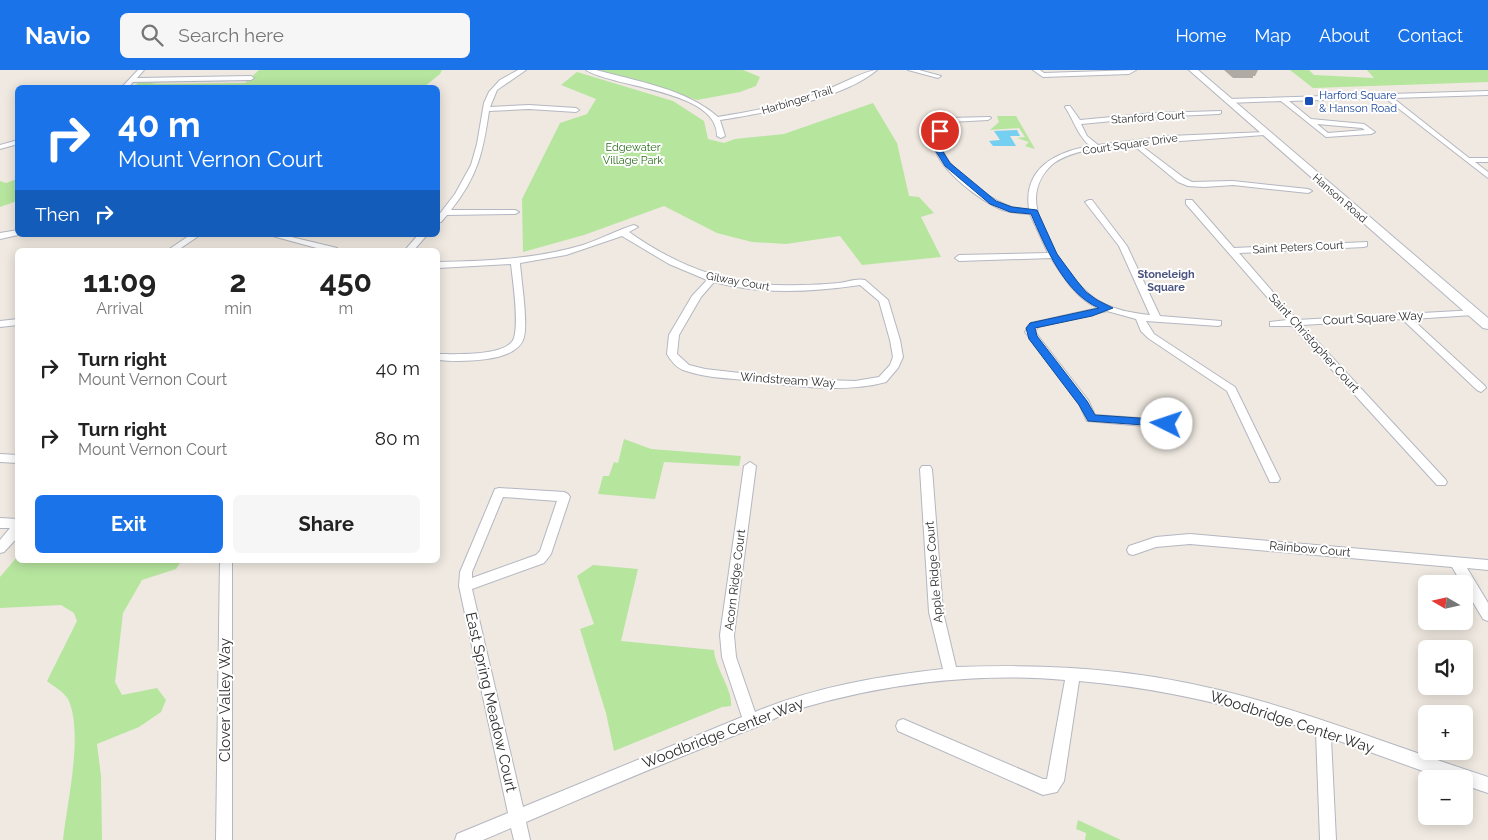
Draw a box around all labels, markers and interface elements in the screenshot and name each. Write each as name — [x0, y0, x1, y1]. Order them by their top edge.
search box — [120, 13, 470, 58]
text: Navio — [25, 21, 90, 50]
icon: search — [138, 21, 166, 49]
text: Search here — [178, 24, 284, 46]
text: Home — [1175, 25, 1226, 46]
text: Map — [1254, 25, 1291, 46]
text: About — [1319, 25, 1370, 46]
text: Contact — [1398, 25, 1463, 46]
street label: Harbinger Trail — [760, 83, 834, 117]
place label: Harford Square & Hanson Road — [1319, 89, 1397, 115]
marker: Harford Square & Hanson Road — [1303, 95, 1315, 107]
text: 40 m — [118, 104, 200, 145]
icon: right — [35, 105, 100, 170]
street label: Stanford Court — [1111, 108, 1186, 127]
pin — [919, 110, 961, 152]
icon: arrive — [926, 117, 954, 145]
street label: Court Square Drive — [1082, 131, 1179, 158]
park label: Edgewater Village Park — [603, 141, 663, 167]
text: Mount Vernon Court — [118, 146, 323, 172]
street label: Hanson Road — [1310, 171, 1370, 226]
icon: right — [90, 200, 118, 228]
text: Then — [35, 203, 80, 225]
street label: Saint Peters Court — [1252, 239, 1344, 256]
text: 11:09 — [83, 264, 156, 299]
text: 2 — [230, 264, 246, 299]
text: 450 — [320, 264, 372, 299]
district label: Stoneleigh Square — [1137, 268, 1195, 294]
street label: Gilway Court — [705, 270, 771, 294]
street label: Saint Christopher Court — [1266, 291, 1362, 395]
text: Arrival — [96, 299, 143, 318]
text: min — [224, 299, 252, 318]
text: m — [338, 299, 353, 318]
street label: Court Square Way — [1322, 308, 1424, 328]
text: Turn right — [78, 348, 167, 370]
icon: right — [35, 354, 63, 382]
text: 40 m — [376, 357, 420, 379]
text: Mount Vernon Court — [78, 370, 227, 389]
street label: Windstream Way — [740, 370, 837, 390]
position arrow — [1140, 397, 1192, 449]
text: Turn right — [78, 418, 167, 440]
icon: right — [35, 424, 63, 452]
text: 80 m — [375, 427, 420, 449]
text: Mount Vernon Court — [78, 440, 227, 459]
button: Exit — [35, 495, 223, 553]
button: Share — [233, 495, 420, 553]
street label: Apple Ridge Court — [923, 520, 945, 624]
street label: Acorn Ridge Court — [722, 529, 748, 631]
street label: Rainbow Court — [1269, 538, 1351, 560]
north arrow — [1418, 575, 1472, 630]
map controls — [1418, 575, 1473, 825]
street label: East Spring Meadow Court — [462, 610, 520, 794]
street label: Clover Valley Way — [216, 638, 234, 762]
button: sound — [1418, 640, 1473, 695]
street label: Woodbridge Center Way — [1208, 687, 1376, 757]
street label: Woodbridge Center Way — [640, 694, 806, 772]
button: + — [1418, 705, 1473, 760]
button: − — [1418, 770, 1473, 825]

